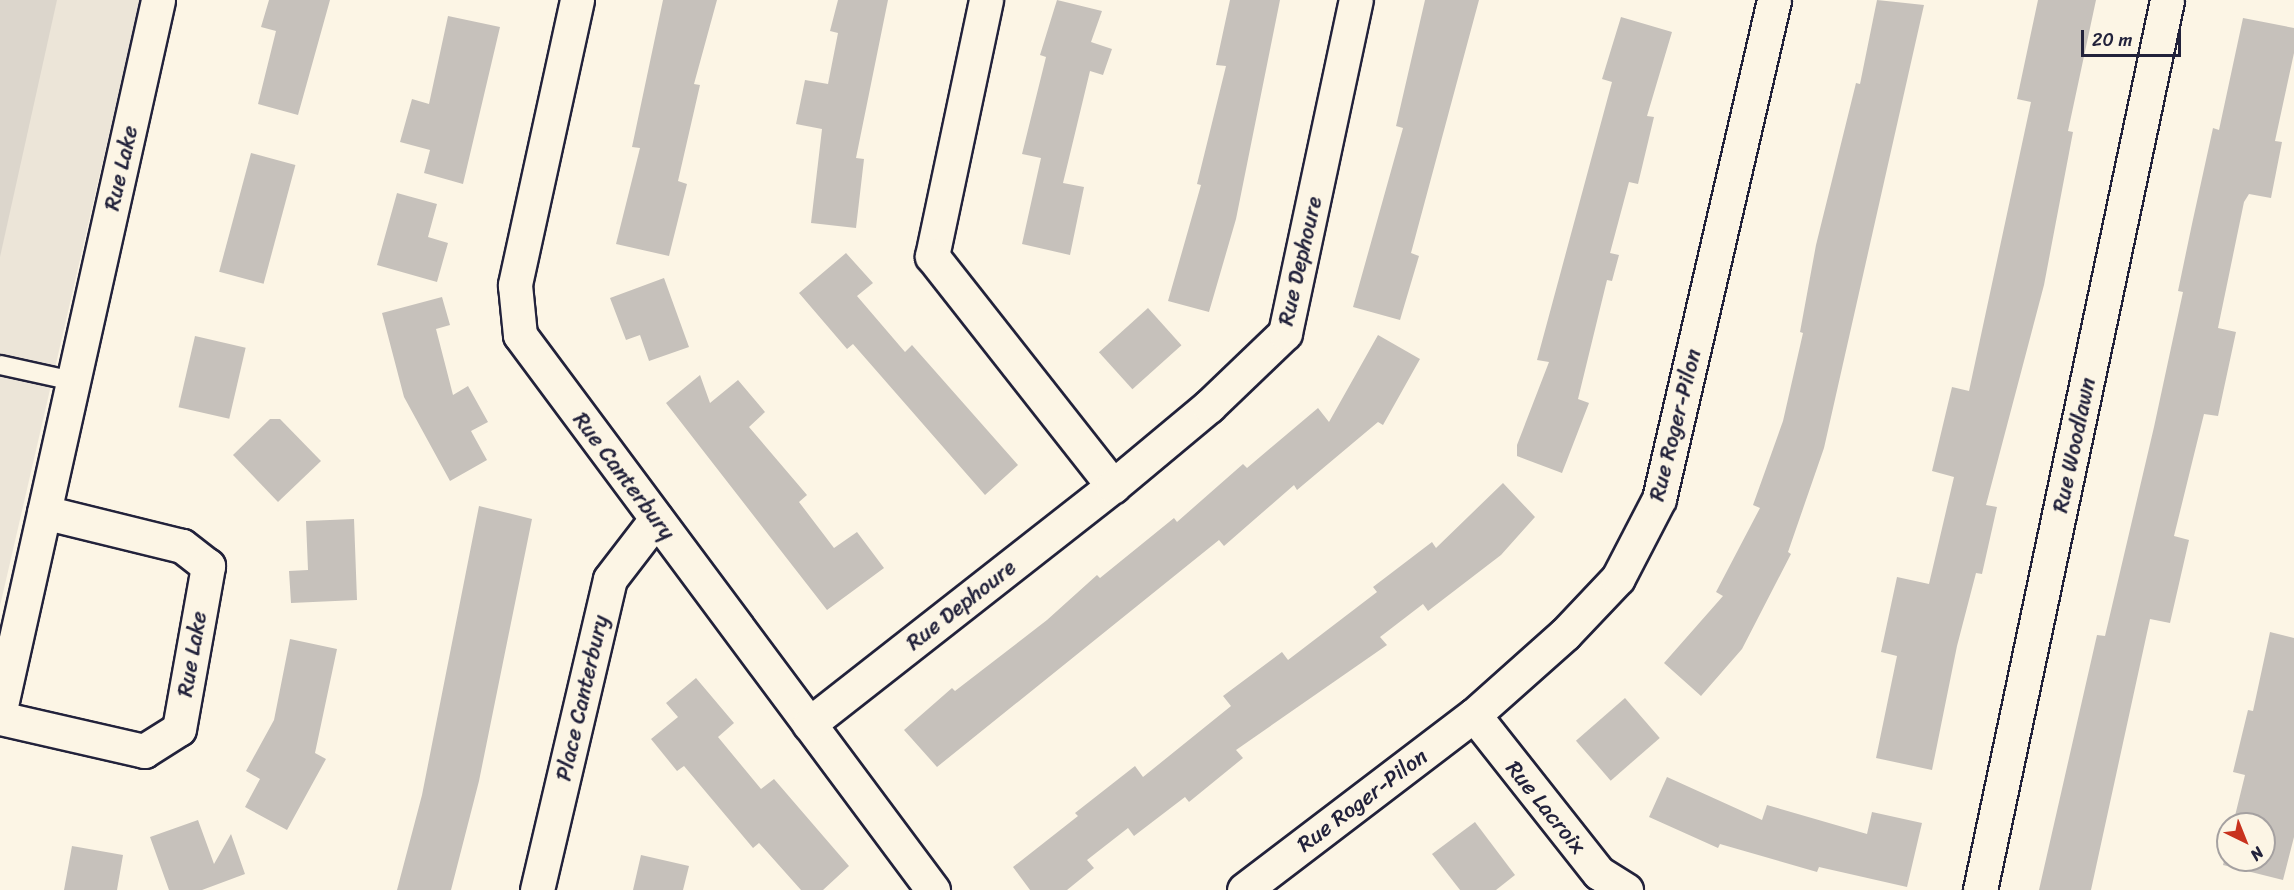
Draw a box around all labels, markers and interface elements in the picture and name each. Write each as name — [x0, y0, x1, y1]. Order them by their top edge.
scale bar — [2084, 18, 2184, 56]
text: 20 m — [2092, 24, 2132, 56]
street label: Rue Lake — [98, 123, 144, 213]
street label: Rue Dephoure — [1272, 193, 1328, 329]
street label: Rue Roger-Pilon — [1643, 346, 1707, 504]
street label: Rue Woodlawn — [2047, 375, 2101, 515]
street label: Rue Canterbury — [567, 407, 681, 545]
street label: Rue Dephoure — [900, 554, 1022, 656]
street label: Rue Lake — [172, 609, 212, 699]
street label: Place Canterbury — [550, 613, 614, 783]
street label: Rue Roger-Pilon — [1292, 742, 1432, 858]
street label: Rue Lacroix — [1501, 755, 1591, 859]
north arrow — [2216, 812, 2276, 872]
text: N — [2243, 840, 2271, 868]

